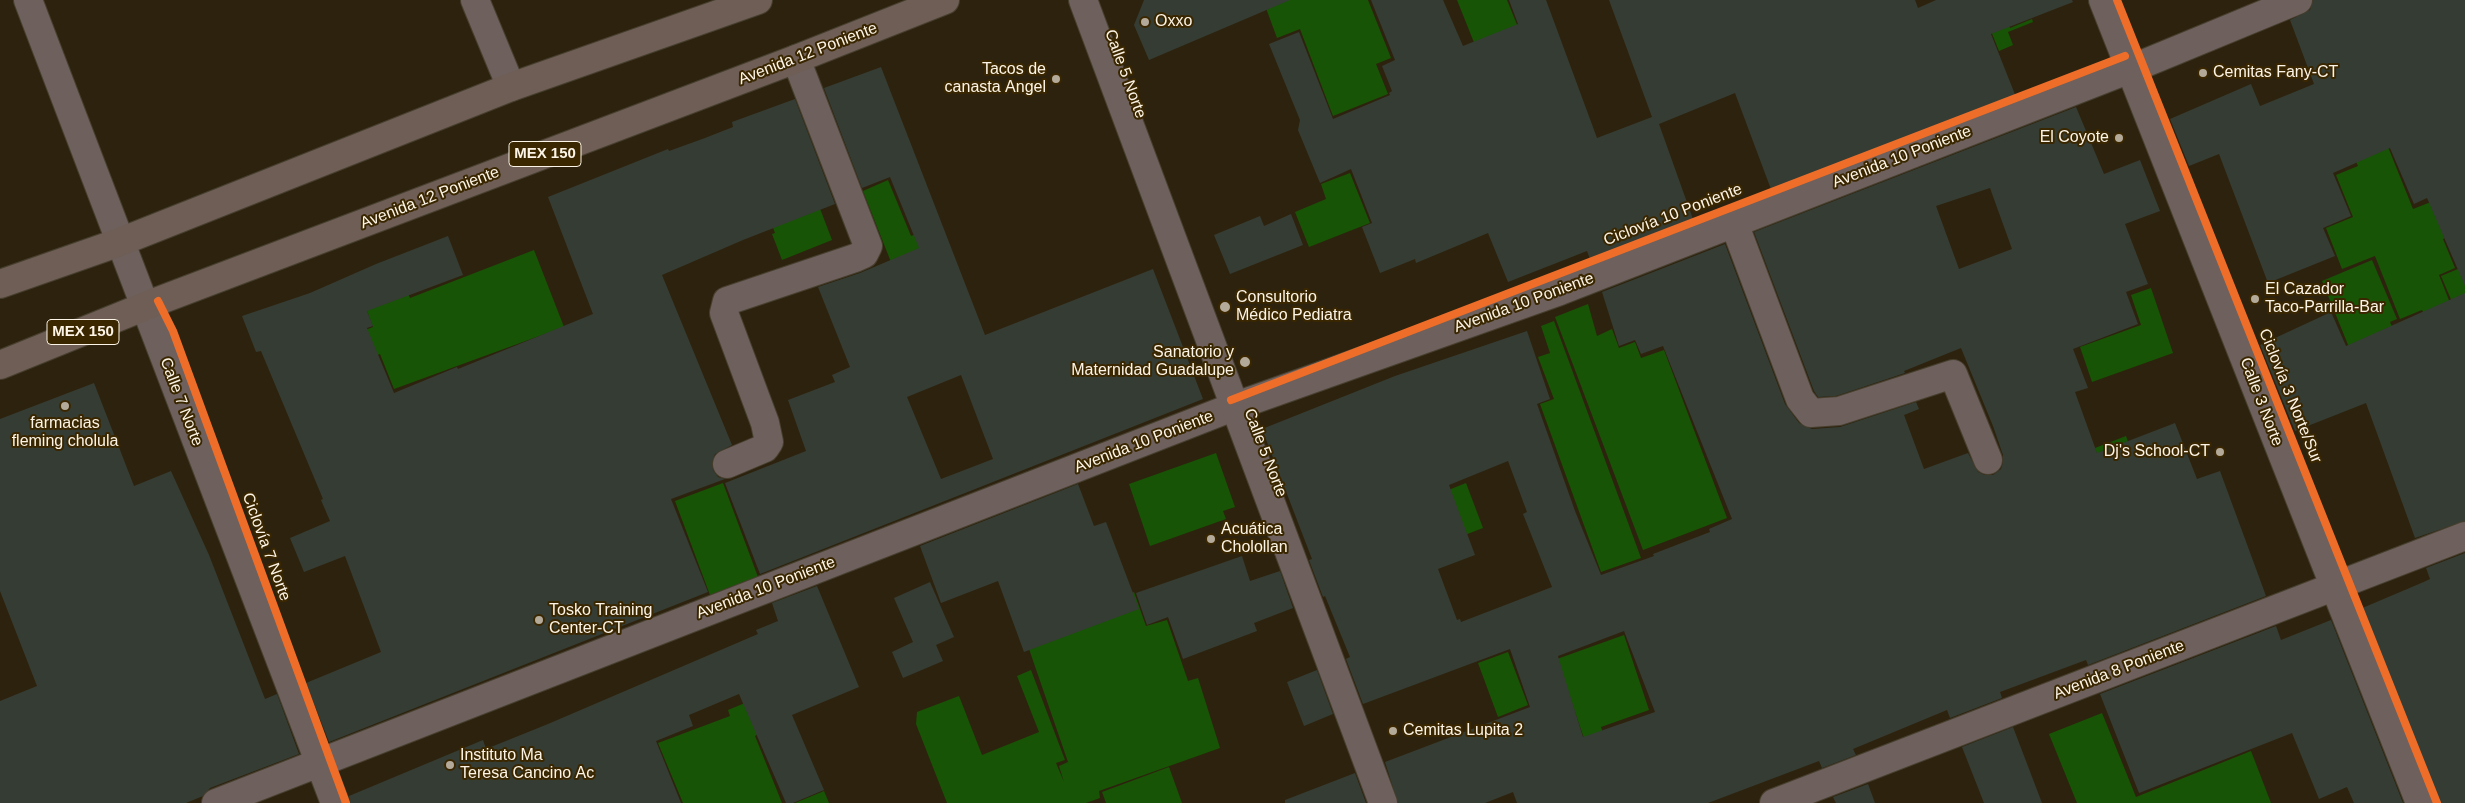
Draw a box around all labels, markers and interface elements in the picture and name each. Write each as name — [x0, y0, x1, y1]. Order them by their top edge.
place label: Oxxo — [1155, 12, 1192, 32]
marker: Oxxo — [1139, 16, 1151, 28]
street label: Avenida 12 Poniente — [736, 19, 880, 89]
street label: Calle 5 Norte — [1100, 27, 1150, 121]
place label: Tacos de canasta Angel — [945, 60, 1046, 98]
place label: Cemitas Fany-CT — [2213, 63, 2338, 83]
marker: Cemitas Fany-CT — [2197, 67, 2209, 79]
marker: Tacos de canasta Angel — [1050, 73, 1062, 85]
street label: Avenida 10 Poniente — [1830, 122, 1974, 192]
place label: El Coyote — [2040, 128, 2109, 148]
marker: El Coyote — [2113, 132, 2125, 144]
road number: MEX 150 — [509, 142, 581, 166]
street label: Avenida 12 Poniente — [358, 163, 502, 233]
street label: Ciclovía 10 Poniente — [1601, 180, 1745, 250]
street label: Avenida 10 Poniente — [1451, 269, 1597, 337]
place label: El Cazador Taco-Parrilla-Bar — [2265, 280, 2384, 318]
place label: Consultorio Médico Pediatra — [1236, 288, 1352, 326]
marker: El Cazador Taco-Parrilla-Bar — [2249, 293, 2261, 305]
marker: Consultorio Médico Pediatra — [1218, 300, 1232, 314]
road number: MEX 150 — [47, 320, 119, 344]
street label: Ciclovía 3 Norte/Sur — [2254, 326, 2326, 466]
place label: Sanatorio y Maternidad Guadalupe — [1071, 343, 1234, 381]
street label: Calle 7 Norte — [155, 355, 207, 449]
marker: Sanatorio y Maternidad Guadalupe — [1238, 355, 1252, 369]
street label: Calle 3 Norte — [2235, 355, 2287, 449]
marker: farmacias fleming cholula — [59, 400, 71, 412]
street label: Calle 5 Norte — [1239, 406, 1291, 500]
street label: Avenida 10 Poniente — [1072, 407, 1216, 477]
place label: farmacias fleming cholula — [12, 414, 118, 452]
place label: Dj's School-CT — [2104, 442, 2210, 462]
marker: Dj's School-CT — [2214, 446, 2226, 458]
street label: Ciclovía 7 Norte — [238, 490, 294, 604]
place label: Acuática Cholollan — [1221, 520, 1288, 558]
marker: Acuática Cholollan — [1205, 533, 1217, 545]
street label: Avenida 10 Poniente — [694, 553, 838, 623]
place label: Tosko Training Center-CT — [549, 601, 652, 639]
marker: Tosko Training Center-CT — [533, 614, 545, 626]
street label: Avenida 8 Poniente — [2051, 636, 2187, 704]
place label: Cemitas Lupita 2 — [1403, 721, 1523, 741]
marker: Cemitas Lupita 2 — [1387, 725, 1399, 737]
place label: Instituto Ma Teresa Cancino Ac — [460, 746, 594, 784]
marker: Instituto Ma Teresa Cancino Ac — [444, 759, 456, 771]

